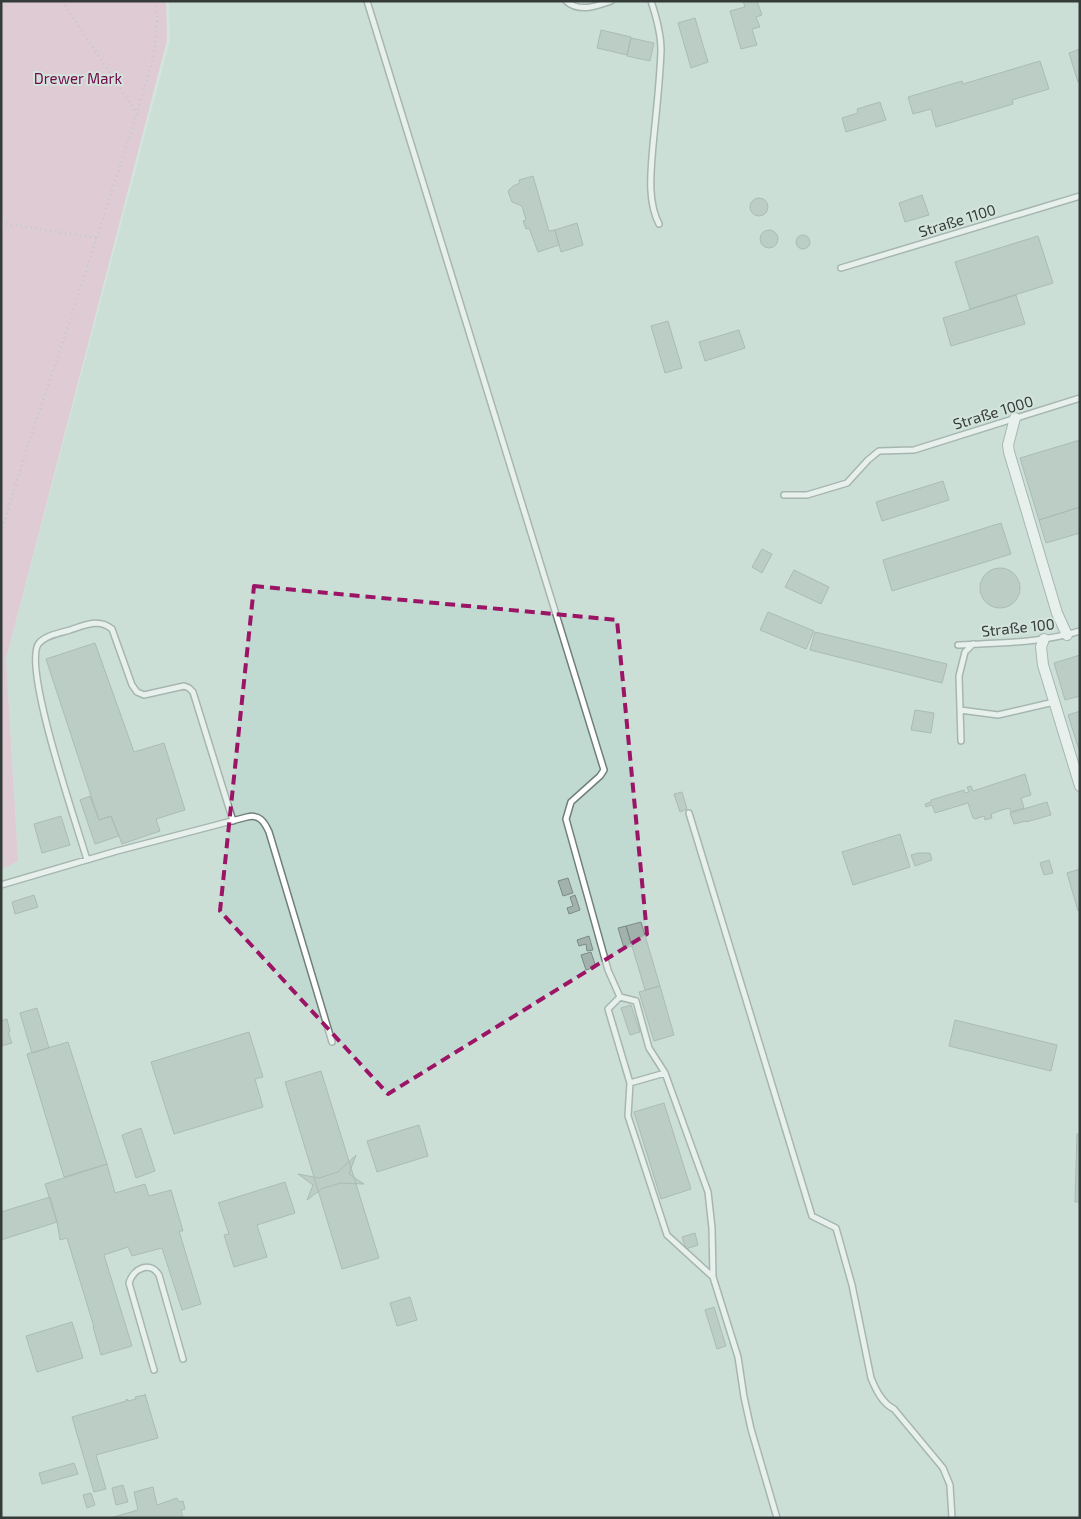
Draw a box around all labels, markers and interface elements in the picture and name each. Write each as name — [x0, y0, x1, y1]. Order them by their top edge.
park label: Drewer Mark — [34, 69, 123, 87]
street label: Straße 1100 — [916, 200, 998, 240]
street label: Straße 1000 — [951, 391, 1035, 433]
street label: Straße 100 — [980, 614, 1056, 640]

